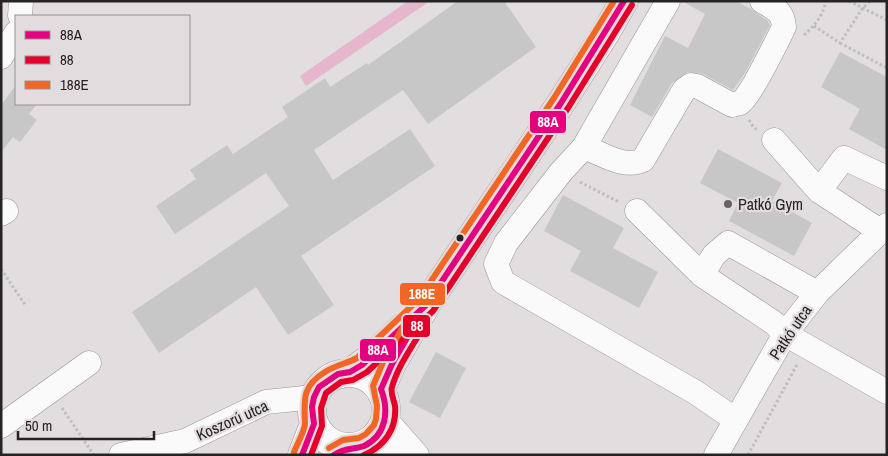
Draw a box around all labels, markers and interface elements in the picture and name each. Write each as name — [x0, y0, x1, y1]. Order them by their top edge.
legend — [15, 15, 190, 105]
text: 88A — [60, 24, 83, 45]
text: 88 — [60, 49, 74, 70]
text: 188E — [60, 74, 89, 95]
line badge: 88A — [529, 110, 567, 134]
text: 88A — [537, 113, 559, 131]
place label: Patkó Gym — [738, 193, 803, 215]
marker: Patkó Gym — [722, 198, 734, 210]
unlabelled marker — [455, 233, 465, 243]
line badge: 188E — [399, 282, 446, 306]
text: 188E — [409, 285, 436, 303]
street label: Patkó utca — [764, 300, 817, 364]
line badge: 88 — [402, 314, 431, 338]
text: 88 — [411, 317, 423, 335]
line badge: 88A — [359, 338, 397, 362]
text: 88A — [367, 341, 389, 359]
street label: Koszorú utca — [193, 394, 272, 446]
scale bar — [18, 408, 154, 440]
text: 50 m — [25, 415, 52, 436]

